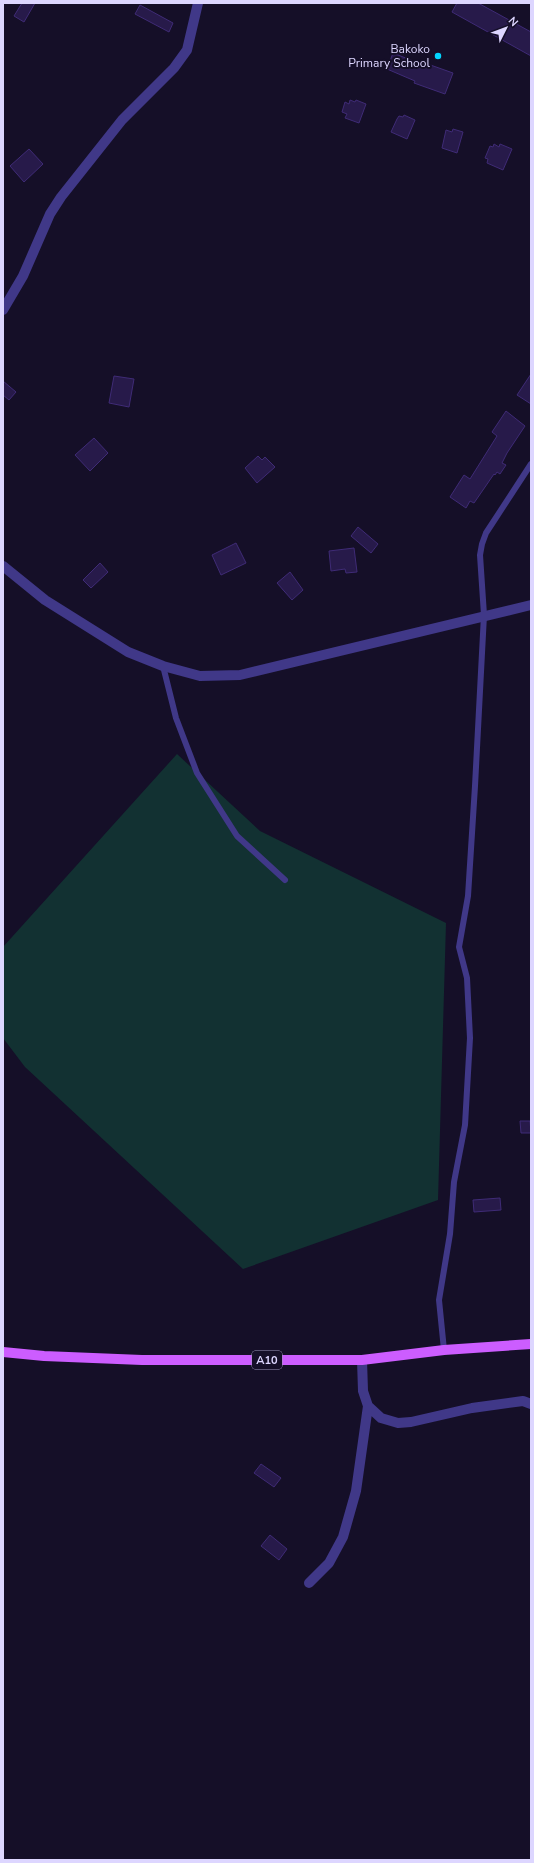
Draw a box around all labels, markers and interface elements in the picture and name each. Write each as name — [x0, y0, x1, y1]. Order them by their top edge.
north arrow — [486, 8, 526, 48]
text: N — [505, 14, 521, 30]
place label: Bakoko Primary School — [348, 41, 430, 71]
marker: Bakoko Primary School — [433, 51, 443, 61]
road number: A10 — [252, 1351, 282, 1369]

